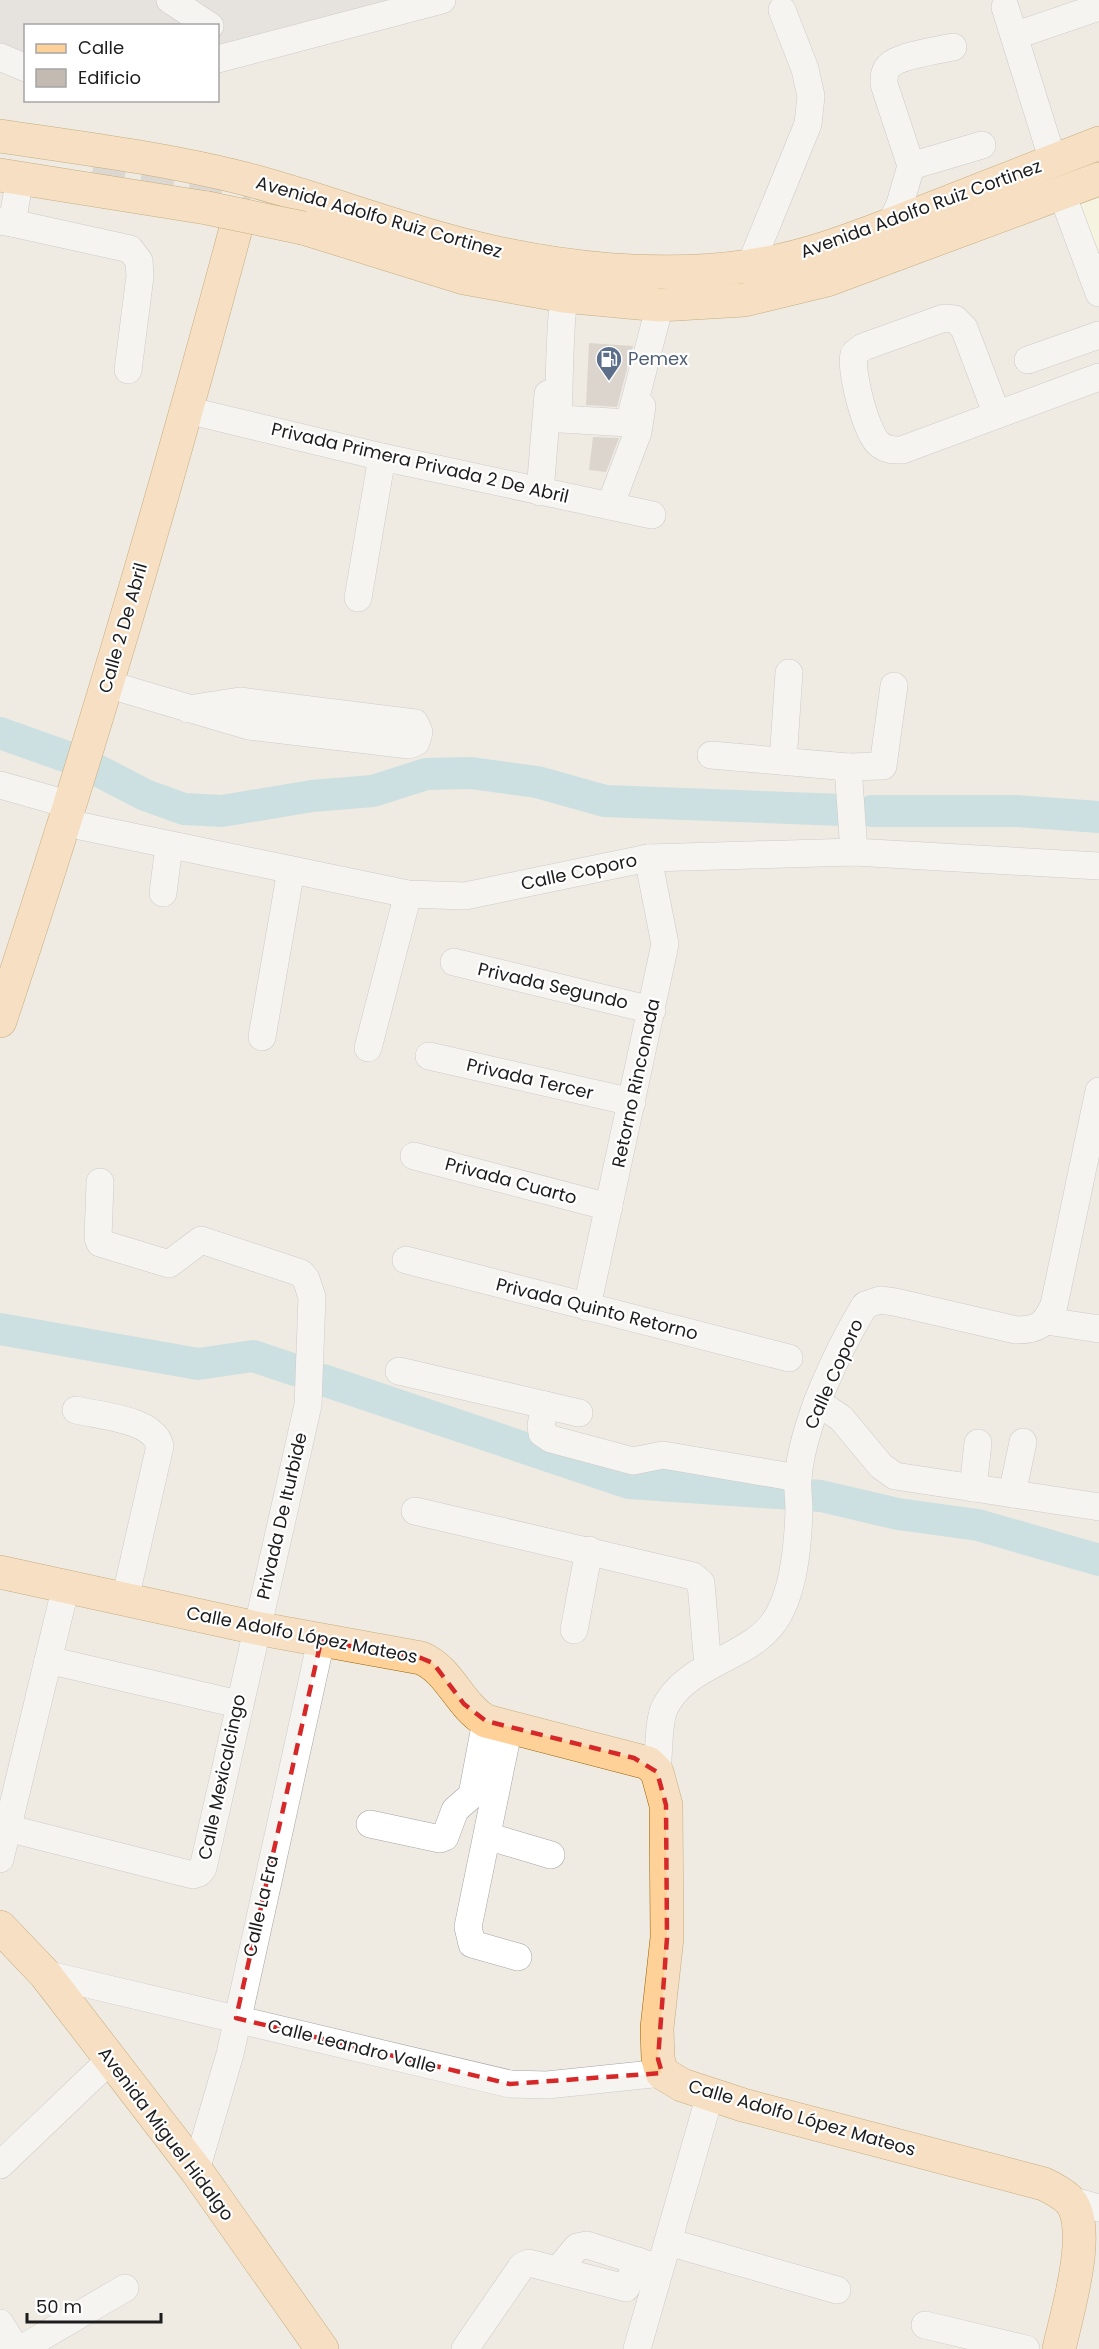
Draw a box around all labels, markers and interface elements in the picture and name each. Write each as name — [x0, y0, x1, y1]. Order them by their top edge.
legend — [24, 24, 219, 102]
text: Calle — [78, 35, 124, 60]
text: Edificio — [78, 65, 141, 90]
street label: Avenida Adolfo Ruiz Cortinez — [797, 153, 1045, 264]
street label: Avenida Adolfo Ruiz Cortinez — [253, 169, 505, 264]
fuel station icon: Pemex — [594, 344, 624, 382]
place label: Pemex — [628, 346, 688, 371]
street label: Privada Primera Privada 2 De Abril — [269, 416, 571, 509]
street label: Calle 2 De Abril — [92, 560, 153, 696]
street label: Calle Coporo — [518, 847, 639, 896]
street label: Privada Segundo — [475, 956, 631, 1015]
street label: Retorno Rinconada — [605, 996, 666, 1170]
street label: Privada Tercer — [464, 1052, 596, 1105]
street label: Privada Cuarto — [443, 1151, 580, 1210]
street label: Privada Quinto Retorno — [493, 1271, 701, 1346]
street label: Calle Coporo — [798, 1315, 869, 1433]
street label: Privada De Iturbide — [250, 1430, 313, 1602]
street label: Calle Adolfo López Mateos — [184, 1600, 420, 1669]
street label: Calle Mexicalcingo — [192, 1692, 251, 1862]
street label: Calle La Era — [237, 1853, 284, 1959]
street label: Calle Leandro Valle — [265, 2012, 439, 2079]
street label: Avenida Miguel Hidalgo — [93, 2042, 240, 2226]
street label: Calle Adolfo López Mateos — [686, 2073, 919, 2162]
scale bar — [27, 2286, 160, 2324]
text: 50 m — [36, 2294, 82, 2319]

